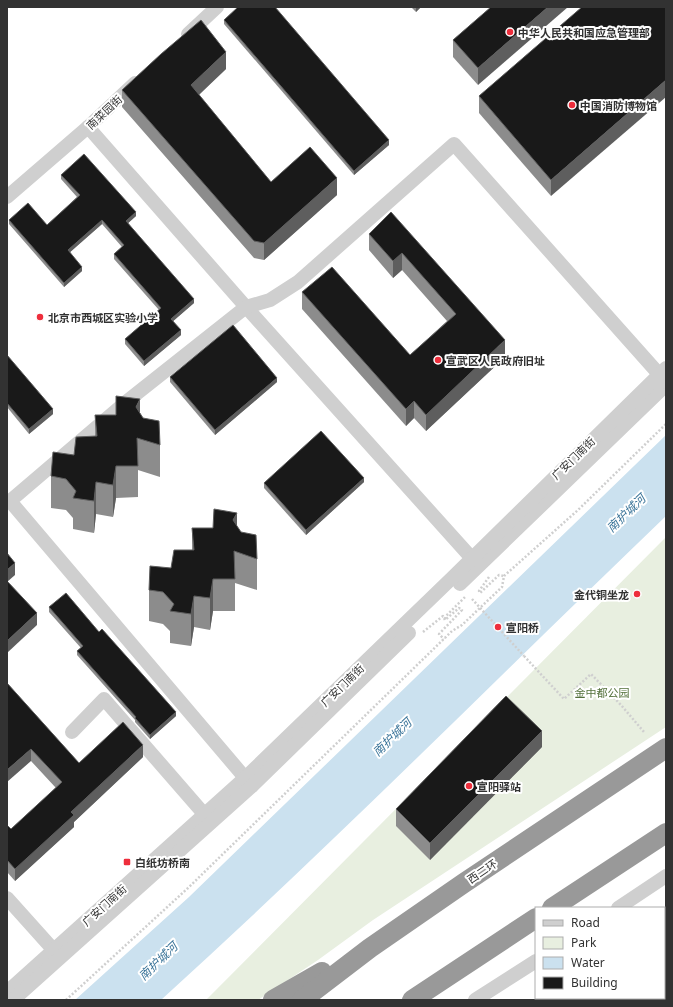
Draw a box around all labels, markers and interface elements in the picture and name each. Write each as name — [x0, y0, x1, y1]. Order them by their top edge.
place label: 中华人民共和国应急管理部 — [518, 25, 650, 40]
marker: 中华人民共和国应急管理部 — [505, 27, 515, 37]
street label: 南菜园街 — [83, 92, 125, 132]
place label: 中国消防博物馆 — [580, 98, 657, 113]
marker: 中国消防博物馆 — [567, 100, 577, 110]
place label: 北京市西城区实验小学 — [48, 310, 158, 325]
marker: 北京市西城区实验小学 — [35, 312, 45, 322]
place label: 宣武区人民政府旧址 — [446, 353, 545, 368]
marker: 宣武区人民政府旧址 — [433, 355, 443, 365]
street label: 广安门南街 — [548, 434, 598, 482]
water label: 南护城河 — [603, 489, 651, 536]
place label: 金代铜坐龙 — [574, 587, 629, 602]
marker: 金代铜坐龙 — [632, 589, 642, 599]
place label: 宣阳桥 — [506, 620, 539, 635]
marker: 宣阳桥 — [493, 622, 503, 632]
street label: 广安门南街 — [317, 661, 367, 709]
park label: 金中都公园 — [575, 685, 630, 700]
water label: 南护城河 — [369, 713, 417, 760]
place label: 宣阳驿站 — [477, 779, 521, 794]
marker: 宣阳驿站 — [464, 781, 474, 791]
place label: 白纸坊桥南 — [135, 855, 190, 870]
street label: 西二环 — [464, 856, 500, 886]
marker: 白纸坊桥南 — [122, 857, 132, 867]
street label: 广安门南街 — [79, 881, 129, 929]
legend — [535, 907, 665, 999]
text: Road — [571, 914, 600, 931]
text: Park — [571, 934, 597, 951]
water label: 南护城河 — [135, 937, 183, 984]
text: Water — [571, 954, 605, 971]
text: Building — [571, 974, 618, 991]

